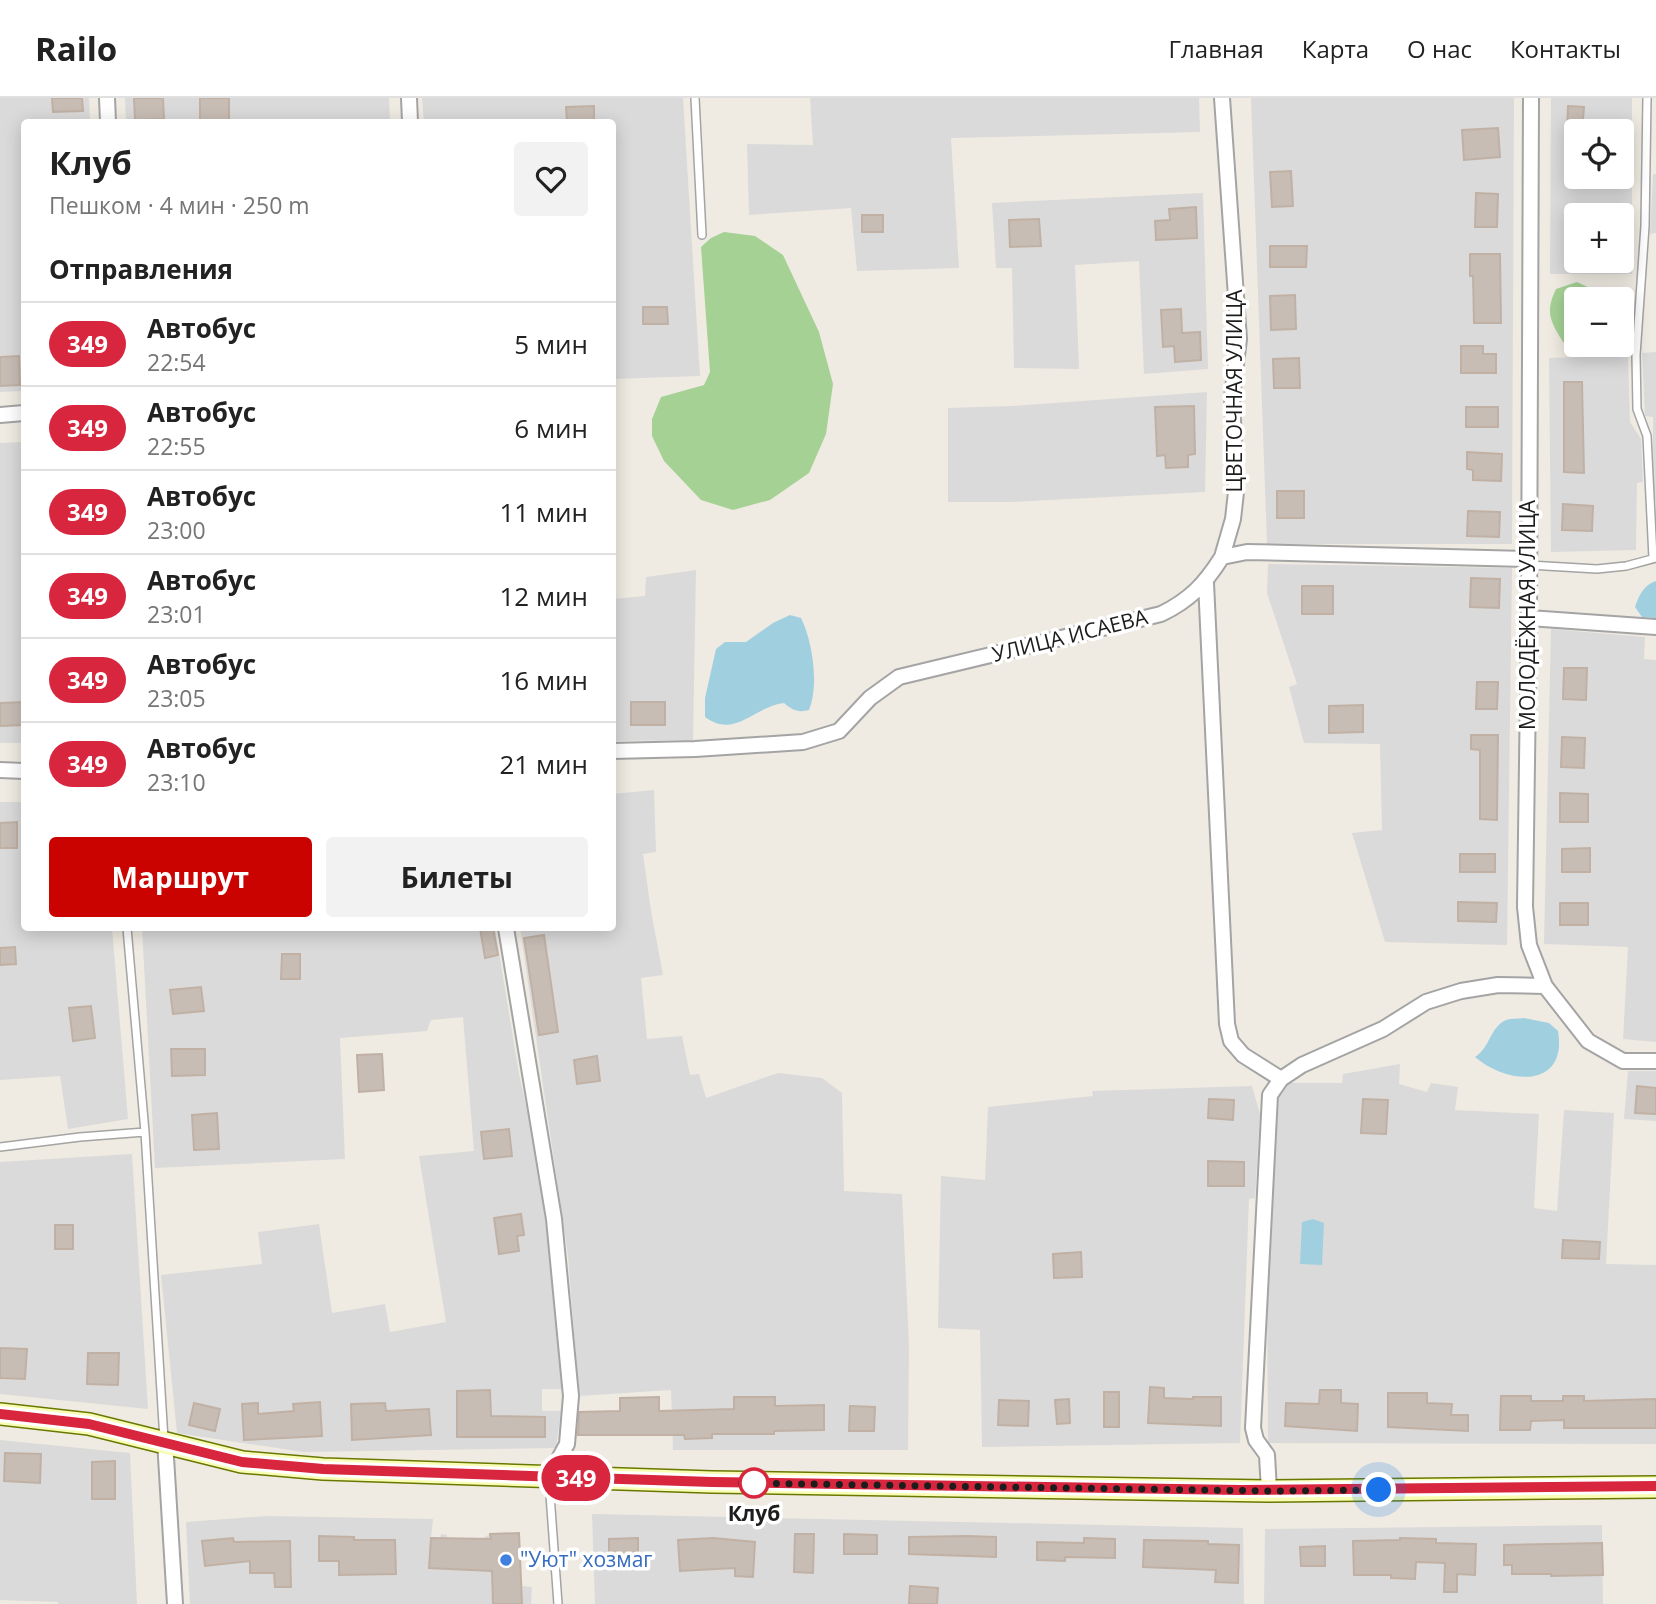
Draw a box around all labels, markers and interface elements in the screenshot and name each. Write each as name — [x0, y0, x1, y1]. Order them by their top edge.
text: Railo — [35, 26, 117, 71]
text: Главная — [1169, 32, 1264, 65]
text: Карта — [1302, 32, 1369, 65]
text: О нас — [1407, 32, 1472, 65]
text: Контакты — [1510, 32, 1621, 65]
map controls — [1564, 119, 1634, 357]
button: locate — [1564, 119, 1634, 189]
text: Клуб — [49, 140, 132, 185]
button: heart — [514, 142, 588, 216]
text: Пешком · 4 мин · 250 m — [49, 189, 310, 221]
button: + — [1564, 203, 1634, 273]
text: Отправления — [49, 251, 233, 287]
button: − — [1564, 287, 1634, 357]
street label: ЦВЕТОЧНАЯ УЛИЦА — [1220, 289, 1248, 493]
text: Автобус — [147, 310, 256, 346]
text: 5 мин — [514, 326, 588, 362]
text: 349 — [67, 327, 108, 360]
text: 22:54 — [147, 346, 206, 378]
text: Автобус — [147, 394, 256, 430]
text: 6 мин — [514, 410, 588, 446]
text: 349 — [67, 411, 108, 444]
text: 22:55 — [147, 430, 206, 462]
text: Автобус — [147, 478, 256, 514]
text: 11 мин — [499, 494, 588, 530]
text: 349 — [67, 495, 108, 528]
street label: МОЛОДЁЖНАЯ УЛИЦА — [1513, 499, 1541, 730]
text: 23:00 — [147, 514, 206, 546]
text: Автобус — [147, 562, 256, 598]
text: 12 мин — [499, 578, 588, 614]
text: 349 — [67, 579, 108, 612]
text: 23:01 — [147, 598, 206, 630]
street label: УЛИЦА ИСАЕВА — [989, 602, 1151, 668]
text: Автобус — [147, 646, 256, 682]
text: 16 мин — [499, 662, 588, 698]
text: 349 — [67, 663, 108, 696]
text: 23:05 — [147, 682, 206, 714]
text: Автобус — [147, 730, 256, 766]
text: 21 мин — [499, 746, 588, 782]
text: 349 — [67, 747, 108, 780]
text: 23:10 — [147, 766, 206, 798]
button: Маршрут — [49, 837, 312, 917]
button: Билеты — [326, 837, 588, 917]
line badge: 349 — [536, 1455, 616, 1501]
text: 349 — [555, 1461, 597, 1494]
marker: Клуб — [739, 1468, 769, 1498]
your location — [1361, 1472, 1396, 1507]
place label: Клуб — [728, 1499, 780, 1527]
place label: "Уют" хозмаг — [520, 1545, 652, 1573]
marker: "Уют" хозмаг — [498, 1552, 514, 1568]

